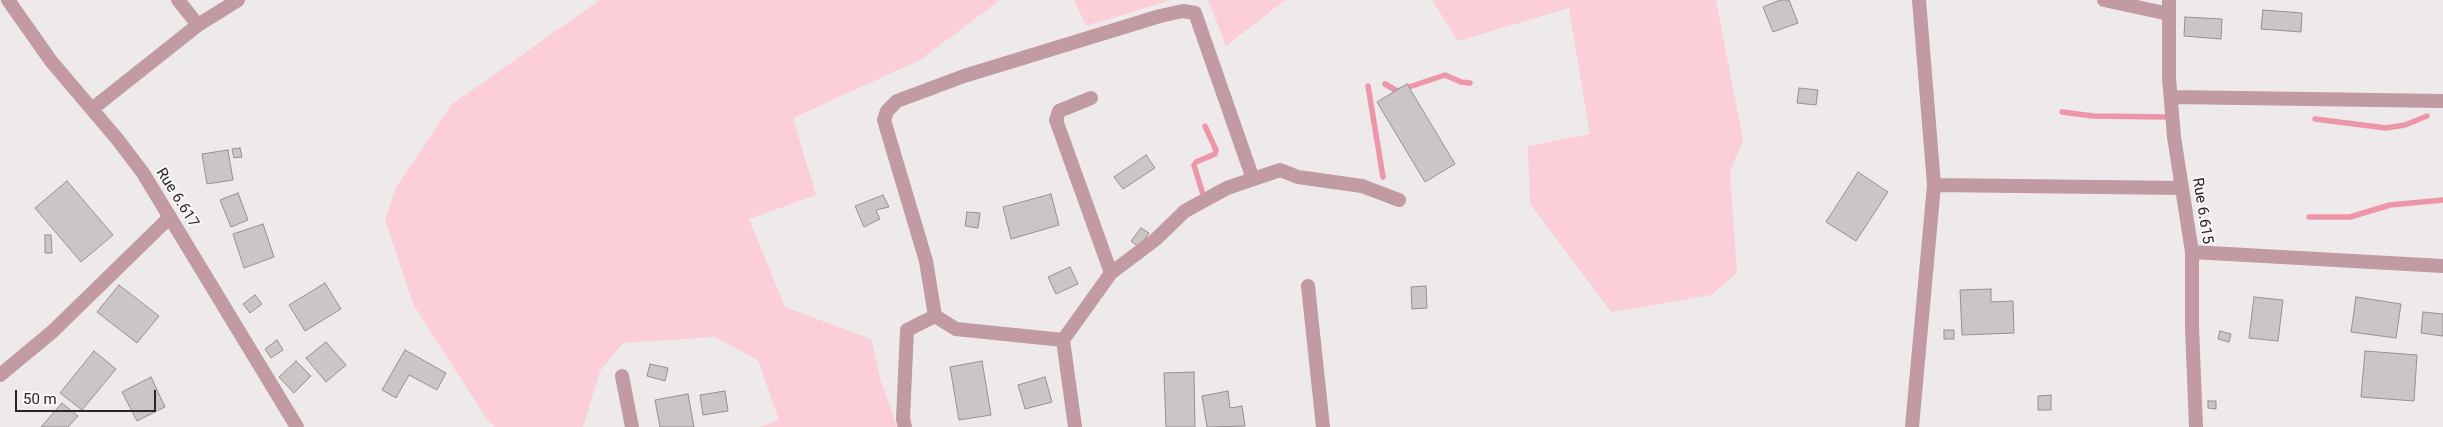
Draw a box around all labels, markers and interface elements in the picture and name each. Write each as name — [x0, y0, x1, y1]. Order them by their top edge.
street label: Rue 6.617 — [152, 165, 202, 231]
street label: Rue 6.615 — [2188, 177, 2216, 245]
scale bar — [18, 380, 159, 412]
text: 50 m — [23, 390, 57, 408]

